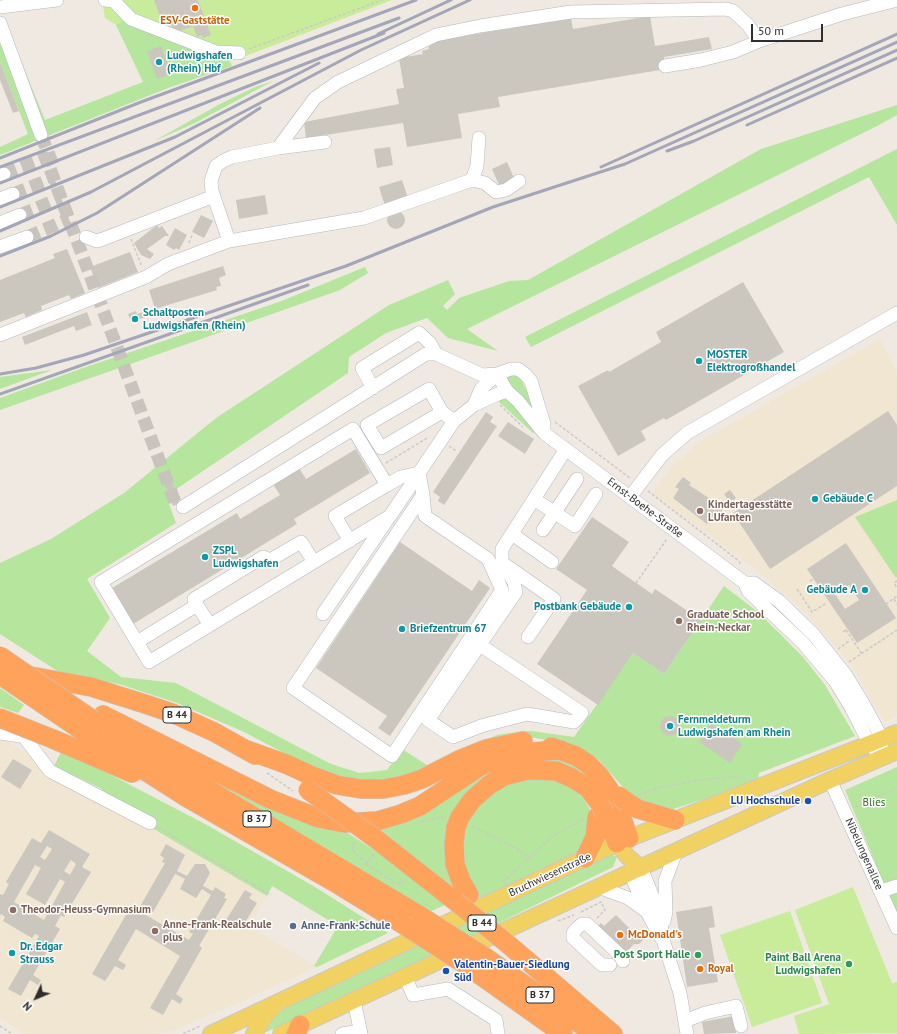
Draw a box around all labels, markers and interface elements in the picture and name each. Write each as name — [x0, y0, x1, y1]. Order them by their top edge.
marker: ESV-Gaststätte — [190, 3, 200, 13]
place label: ESV-Gaststätte — [160, 14, 230, 28]
scale bar — [753, 16, 825, 42]
text: 50 m — [758, 23, 784, 38]
place label: Ludwigshafen (Rhein) Hbf — [167, 49, 232, 75]
marker: Ludwigshafen (Rhein) Hbf — [154, 57, 164, 67]
place label: Schaltposten Ludwigshafen (Rhein) — [143, 306, 246, 332]
marker: Schaltposten Ludwigshafen (Rhein) — [130, 314, 140, 324]
place label: MOSTER Elektrogroßhandel — [707, 348, 795, 374]
marker: MOSTER Elektrogroßhandel — [694, 356, 704, 366]
street label: Ernst-Boehe-Straße — [604, 475, 686, 541]
place label: Gebäude C — [823, 492, 873, 506]
marker: Gebäude C — [810, 494, 820, 504]
place label: Kindertagesstätte LUfanten — [708, 498, 792, 524]
marker: Kindertagesstätte LUfanten — [695, 506, 705, 516]
place label: ZSPL Ludwigshafen — [213, 544, 278, 570]
marker: ZSPL Ludwigshafen — [200, 552, 210, 562]
place label: Gebäude A — [806, 583, 857, 597]
marker: Gebäude A — [860, 585, 870, 595]
place label: Postbank Gebäude — [534, 600, 621, 614]
marker: Postbank Gebäude — [624, 602, 634, 612]
place label: Graduate School Rhein-Neckar — [687, 608, 764, 634]
marker: Graduate School Rhein-Neckar — [674, 616, 684, 626]
place label: Briefzentrum 67 — [410, 622, 487, 636]
marker: Briefzentrum 67 — [397, 624, 407, 634]
road number: B 44 — [163, 707, 191, 723]
place label: Fernmeldeturm Ludwigshafen am Rhein — [678, 713, 790, 739]
marker: Fernmeldeturm Ludwigshafen am Rhein — [665, 721, 675, 731]
place label: LU Hochschule — [731, 794, 800, 808]
marker: LU Hochschule — [803, 796, 813, 806]
park label: Blies — [863, 796, 885, 810]
road number: B 37 — [243, 811, 271, 827]
street label: Nibelungenallee — [842, 816, 886, 892]
street label: Bruchwiesenstraße — [507, 850, 593, 900]
place label: Theodor-Heuss-Gymnasium — [21, 903, 151, 917]
marker: Theodor-Heuss-Gymnasium — [8, 905, 18, 915]
road number: B 44 — [468, 915, 496, 931]
place label: Anne-Frank-Realschule plus — [163, 918, 272, 944]
place label: Anne-Frank-Schule — [301, 919, 390, 933]
marker: Anne-Frank-Schule — [288, 921, 298, 931]
marker: Anne-Frank-Realschule plus — [150, 926, 160, 936]
place label: McDonald's — [628, 928, 682, 942]
marker: McDonald's — [615, 930, 625, 940]
place label: Dr. Edgar Strauss — [20, 940, 63, 966]
marker: Dr. Edgar Strauss — [7, 948, 17, 958]
place label: Post Sport Halle — [614, 948, 690, 962]
marker: Post Sport Halle — [693, 950, 703, 960]
place label: Paint Ball Arena Ludwigshafen — [765, 951, 841, 977]
place label: Valentin-Bauer-Siedlung Süd — [454, 958, 570, 984]
marker: Paint Ball Arena Ludwigshafen — [844, 959, 854, 969]
place label: Royal — [708, 962, 734, 976]
marker: Royal — [695, 964, 705, 974]
marker: Valentin-Bauer-Siedlung Süd — [441, 966, 451, 976]
north arrow — [16, 978, 56, 1018]
road number: B 37 — [526, 987, 554, 1003]
text: N — [20, 999, 35, 1014]

